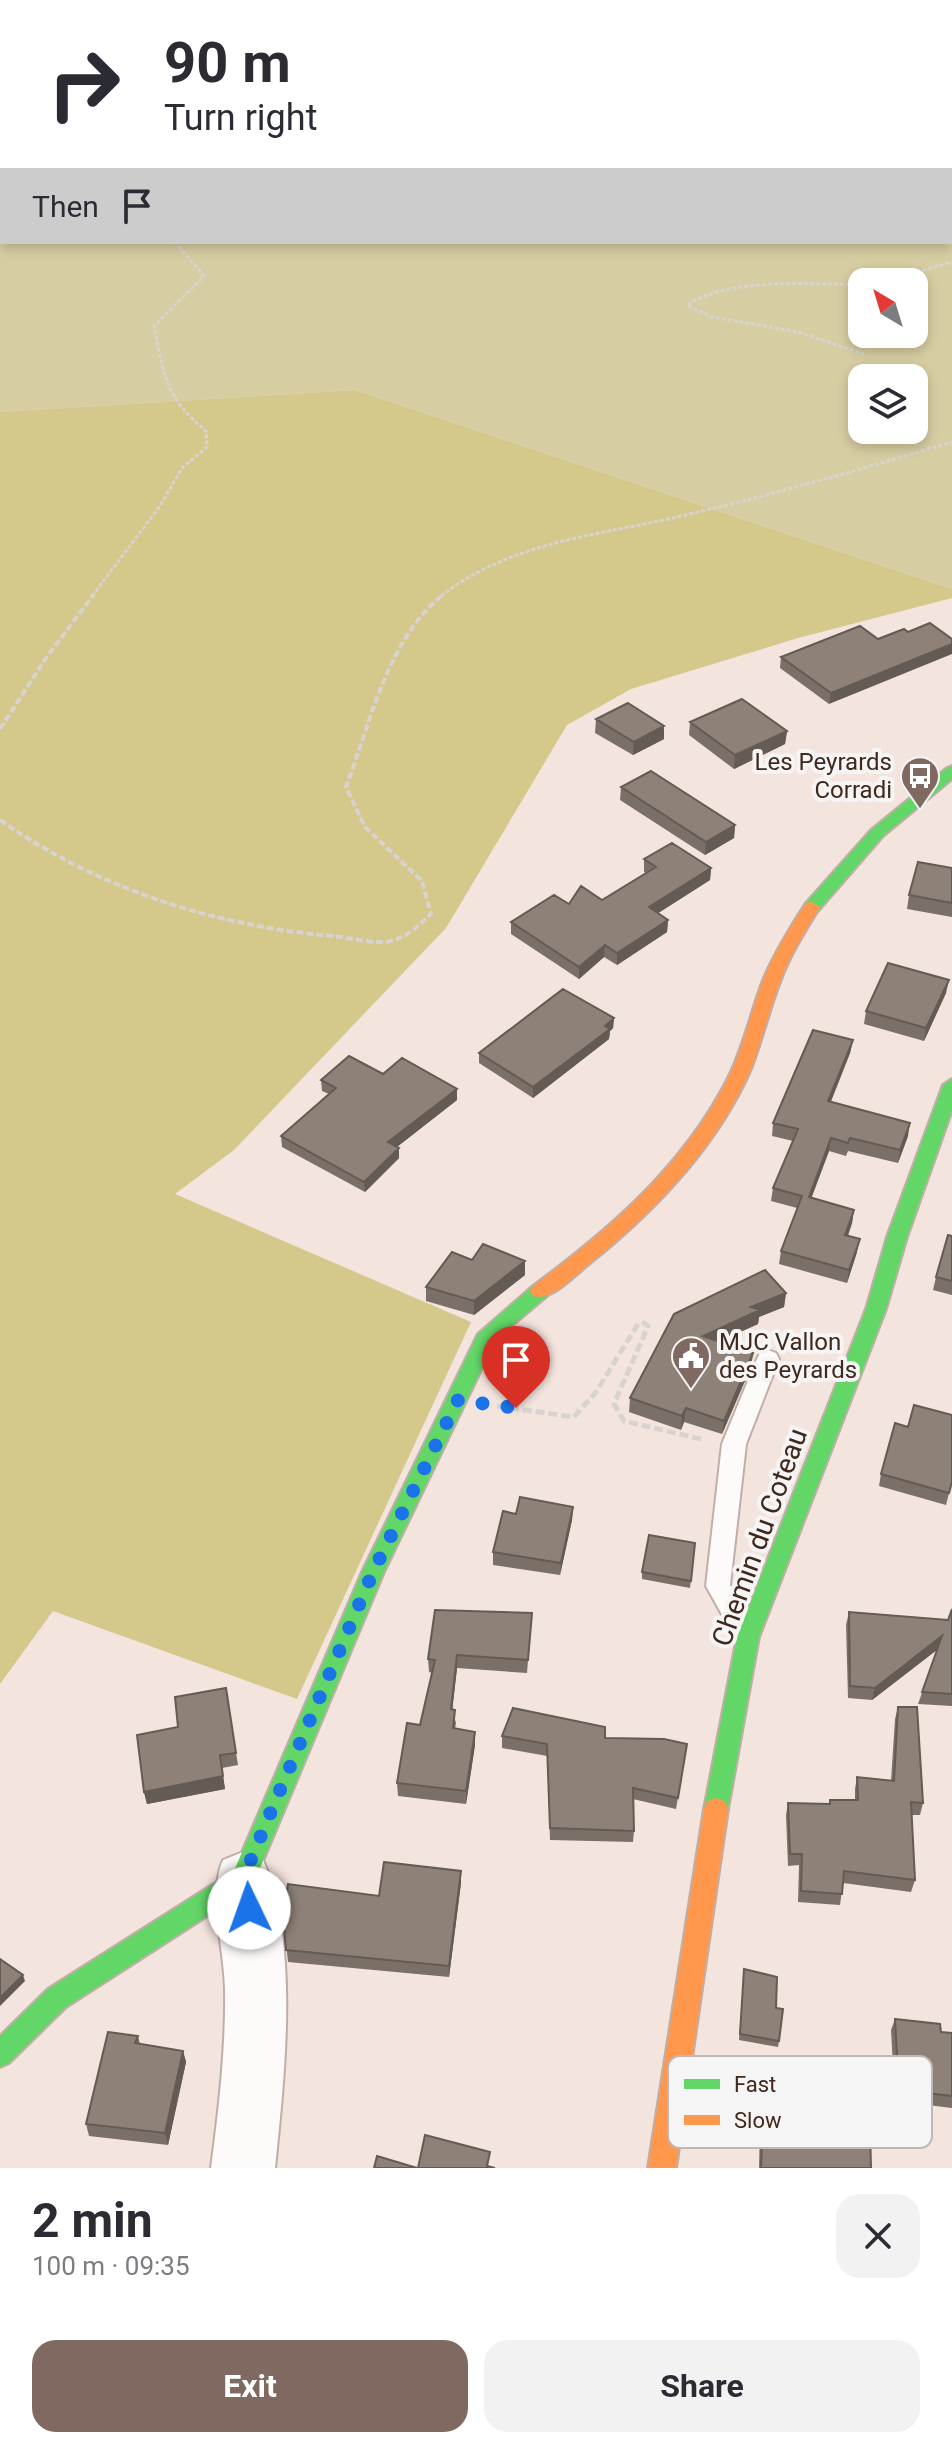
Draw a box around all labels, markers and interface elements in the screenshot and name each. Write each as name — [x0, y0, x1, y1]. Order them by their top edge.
text: 90 m — [164, 30, 291, 96]
icon: right — [32, 32, 136, 136]
text: Turn right — [164, 97, 317, 139]
icon: arrive — [115, 184, 159, 228]
text: Then — [32, 189, 99, 224]
north arrow — [848, 268, 928, 348]
map controls — [848, 268, 928, 444]
button: layers — [848, 364, 928, 444]
place label: Les Peyrards Corradi — [755, 748, 892, 804]
bus stop icon: Les Peyrards Corradi — [899, 755, 941, 810]
pin — [482, 1326, 550, 1408]
place label: MJC Vallon des Peyrards — [719, 1328, 857, 1384]
public building icon: MJC Vallon des Peyrards — [670, 1335, 712, 1390]
icon: arrive — [494, 1338, 538, 1382]
street label: Chemin du Coteau — [705, 1424, 814, 1651]
position arrow — [207, 1866, 291, 1950]
legend — [668, 2056, 932, 2148]
text: Fast — [734, 2072, 776, 2097]
text: Slow — [734, 2108, 782, 2133]
text: 2 min — [32, 2192, 153, 2249]
button: close — [836, 2194, 920, 2278]
text: 100 m · 09:35 — [32, 2251, 190, 2281]
button: Exit — [32, 2340, 468, 2432]
button: Share — [484, 2340, 920, 2432]

